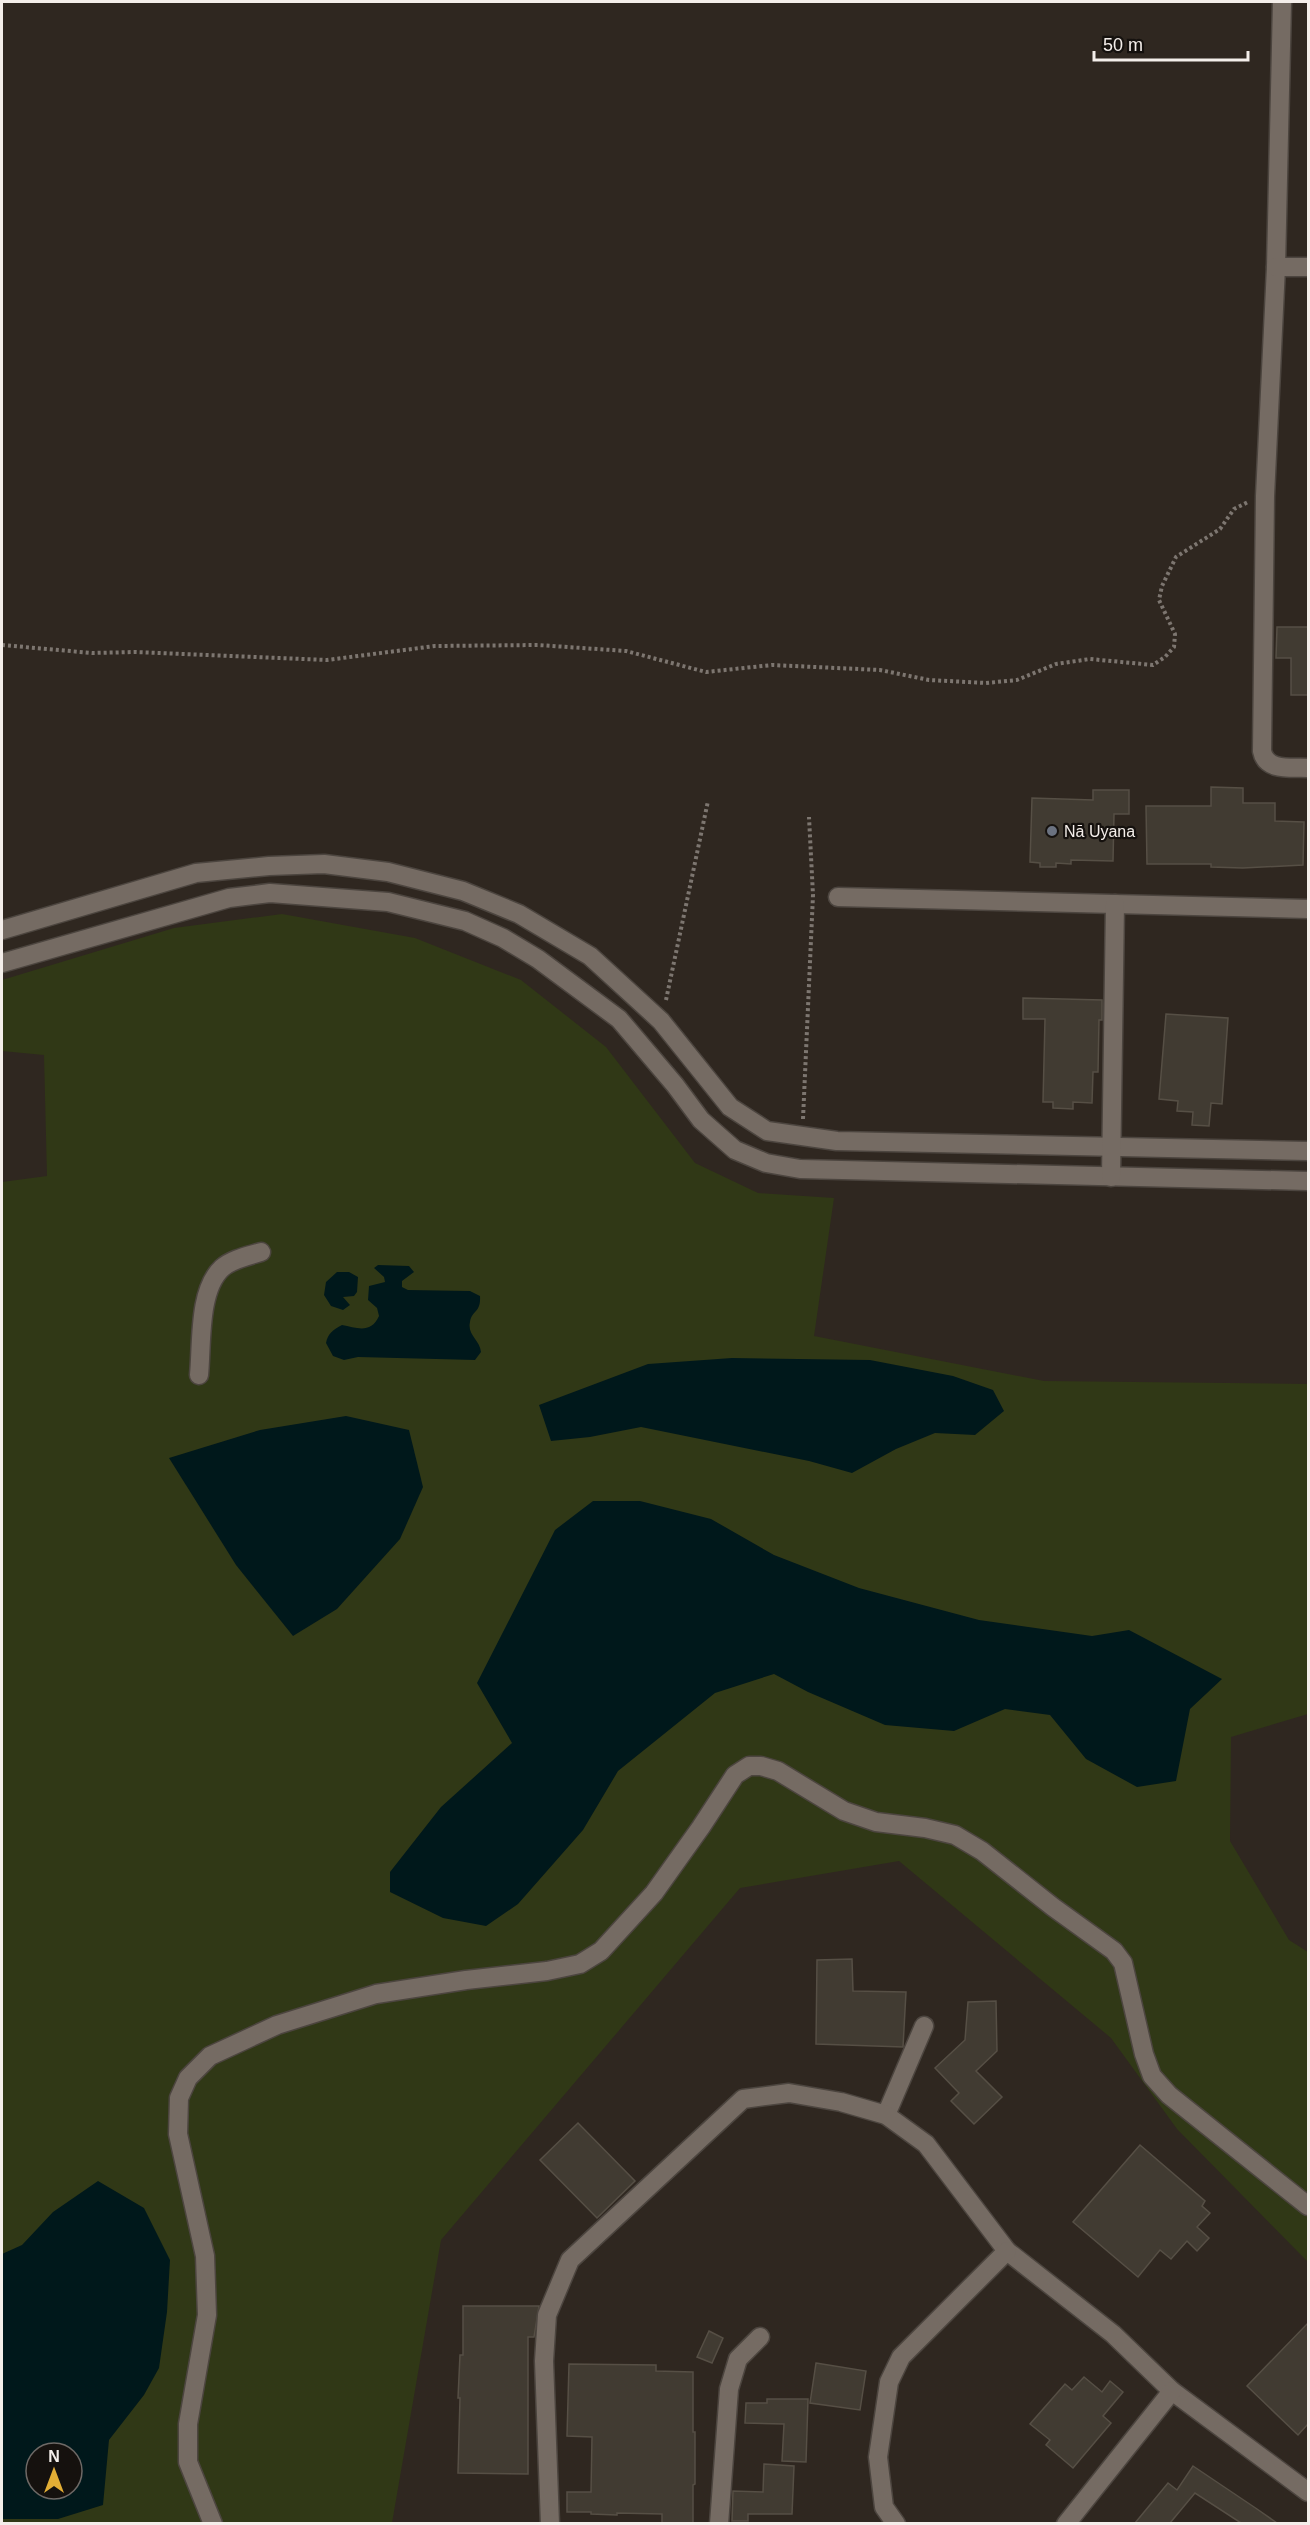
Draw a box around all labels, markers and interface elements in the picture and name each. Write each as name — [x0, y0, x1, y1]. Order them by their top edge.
scale bar — [1094, 24, 1248, 62]
text: 50 m — [1103, 35, 1143, 55]
place label: Nā Uyana — [1064, 823, 1135, 840]
marker: Nā Uyana — [1045, 824, 1059, 838]
north arrow — [24, 2441, 84, 2501]
text: N — [48, 2448, 60, 2465]

